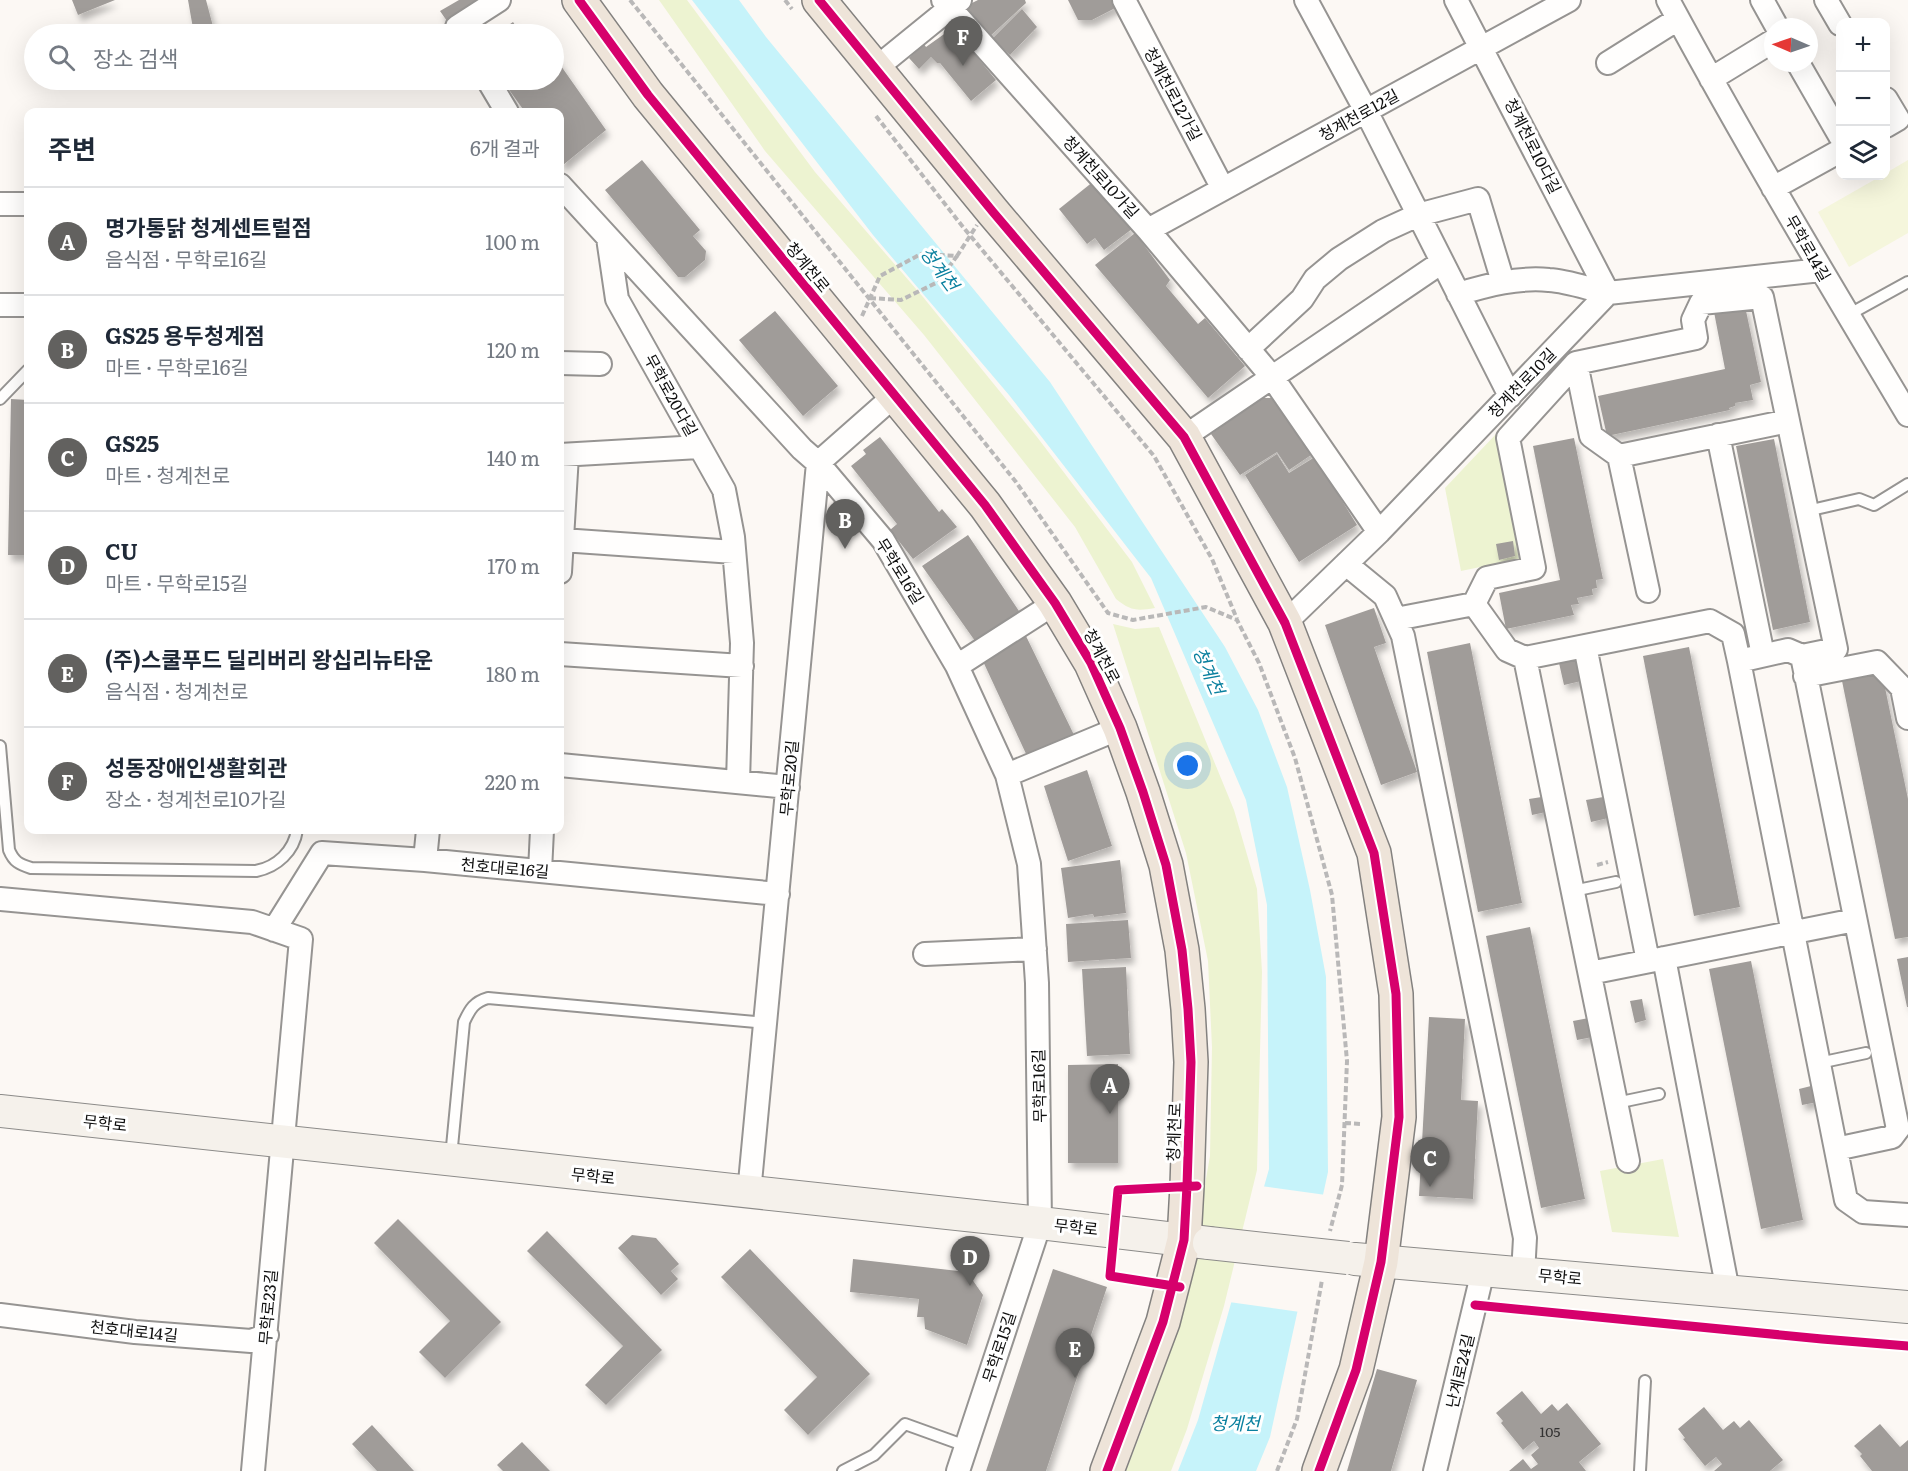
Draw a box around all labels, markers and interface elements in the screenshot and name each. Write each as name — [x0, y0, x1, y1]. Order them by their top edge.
pin: F — [944, 16, 982, 66]
north arrow — [1764, 18, 1818, 72]
map controls — [1836, 18, 1890, 180]
button: + — [1836, 18, 1890, 72]
search box — [24, 24, 564, 90]
icon: search — [45, 41, 78, 74]
text: 장소 검색 — [93, 41, 178, 74]
street label: 청계천로12가길 — [1139, 42, 1209, 145]
button: − — [1836, 72, 1890, 126]
street label: 청계천로12길 — [1314, 82, 1403, 146]
street label: 청계천로10다길 — [1500, 94, 1568, 197]
button: layers — [1836, 126, 1890, 180]
text: 주변 — [48, 128, 96, 167]
street label: 청계천로10가길 — [1058, 130, 1145, 223]
text: 6개 결과 — [470, 132, 540, 162]
text: 명가통닭 청계센트럴점 — [105, 210, 312, 243]
street label: 무학로14길 — [1780, 210, 1838, 285]
text: A — [60, 226, 75, 256]
text: 100 m — [485, 226, 540, 256]
street label: 청계천로 — [781, 236, 837, 297]
water label: 청계천 — [914, 240, 967, 298]
text: 음식점 · 무학로16길 — [105, 243, 267, 273]
text: GS25 용두청계점 — [105, 318, 265, 351]
text: B — [61, 334, 74, 364]
text: 120 m — [487, 334, 540, 364]
street label: 청계천로10길 — [1482, 342, 1561, 423]
street label: 무학로20다길 — [639, 349, 704, 440]
text: 마트 · 무학로16길 — [105, 351, 249, 381]
text: GS25 — [105, 426, 159, 459]
text: C — [60, 442, 75, 472]
text: 140 m — [487, 442, 540, 472]
text: 마트 · 청계천로 — [105, 459, 230, 489]
pin: B — [826, 500, 864, 549]
street label: 무학로16길 — [871, 533, 931, 608]
text: CU — [105, 534, 138, 567]
text: D — [60, 550, 75, 580]
text: 170 m — [487, 550, 540, 580]
text: 마트 · 무학로15길 — [105, 567, 248, 597]
street label: 청계천로 — [1078, 624, 1127, 687]
text: (주)스쿨푸드 딜리버리 왕십리뉴타운 — [105, 642, 433, 675]
water label: 청계천 — [1187, 642, 1233, 701]
text: E — [61, 658, 74, 688]
text: 180 m — [486, 658, 540, 688]
text: 음식점 · 청계천로 — [105, 675, 248, 705]
street label: 무학로20길 — [773, 739, 803, 817]
text: 성동장애인생활회관 — [105, 750, 287, 783]
your location — [1173, 751, 1202, 780]
text: F — [61, 766, 74, 796]
text: 220 m — [485, 766, 540, 796]
text: 장소 · 청계천로10가길 — [105, 783, 287, 813]
street label: 천호대로16길 — [460, 851, 550, 883]
street label: 무학로16길 — [1025, 1049, 1051, 1123]
pin: A — [1090, 1064, 1130, 1114]
street label: 청계천로 — [1160, 1102, 1186, 1162]
street label: 무학로 — [82, 1108, 129, 1136]
pin: C — [1410, 1138, 1450, 1187]
street label: 무학로 — [570, 1161, 617, 1189]
street label: 무학로 — [1053, 1212, 1100, 1240]
pin: D — [950, 1236, 990, 1286]
street label: 무학로 — [1537, 1262, 1583, 1290]
street label: 무학로23길 — [252, 1268, 282, 1346]
street label: 무학로15길 — [975, 1308, 1021, 1385]
street label: 천호대로14길 — [89, 1313, 179, 1347]
pin: E — [1056, 1328, 1094, 1378]
street label: 난계로24길 — [1439, 1331, 1479, 1410]
water label: 청계천 — [1210, 1409, 1262, 1436]
house number: 105 — [1540, 1421, 1560, 1441]

